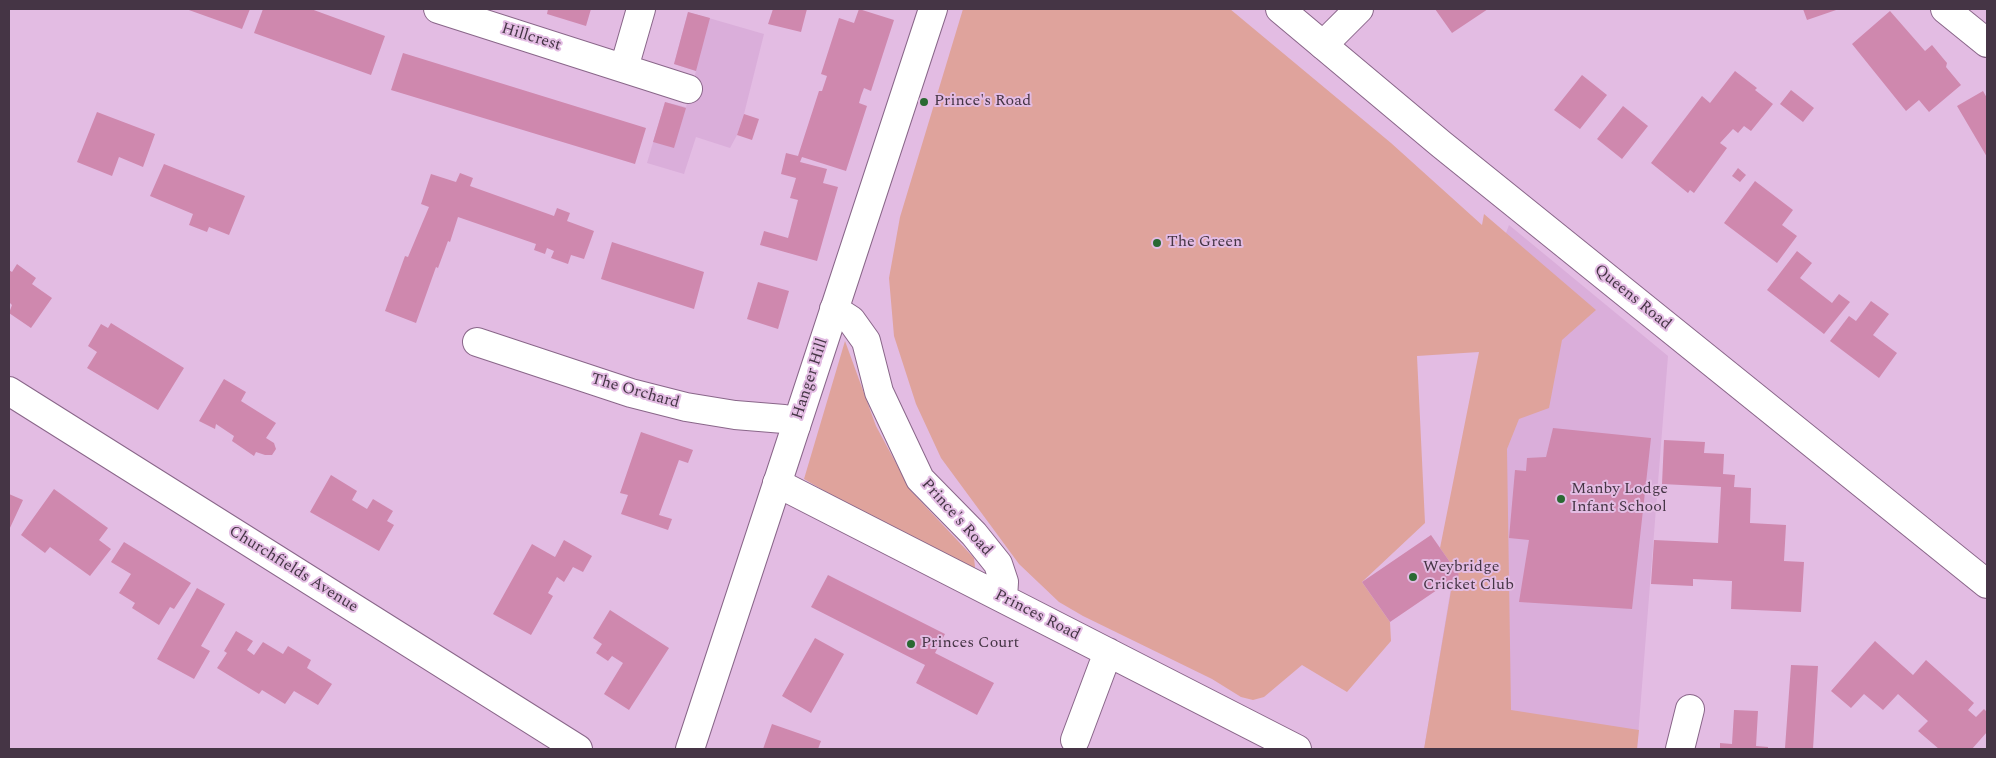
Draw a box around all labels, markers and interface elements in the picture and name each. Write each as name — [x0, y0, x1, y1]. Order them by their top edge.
street label: Hillcrest — [499, 20, 563, 56]
place label: Prince's Road — [934, 92, 1031, 112]
marker: Prince's Road — [918, 96, 930, 108]
place label: The Green — [1167, 233, 1242, 253]
marker: The Green — [1151, 237, 1163, 249]
street label: Queens Road — [1590, 261, 1674, 335]
street label: Hanger Hill — [789, 336, 833, 422]
street label: The Orchard — [589, 370, 681, 414]
street label: Prince's Road — [916, 475, 996, 561]
place label: Manby Lodge Infant School — [1571, 480, 1668, 518]
marker: Manby Lodge Infant School — [1555, 493, 1567, 505]
street label: Churchfields Avenue — [225, 522, 361, 618]
place label: Weybridge Cricket Club — [1423, 558, 1514, 596]
marker: Weybridge Cricket Club — [1407, 571, 1419, 583]
street label: Princes Road — [991, 586, 1083, 646]
place label: Princes Court — [921, 634, 1019, 654]
marker: Princes Court — [905, 638, 917, 650]

